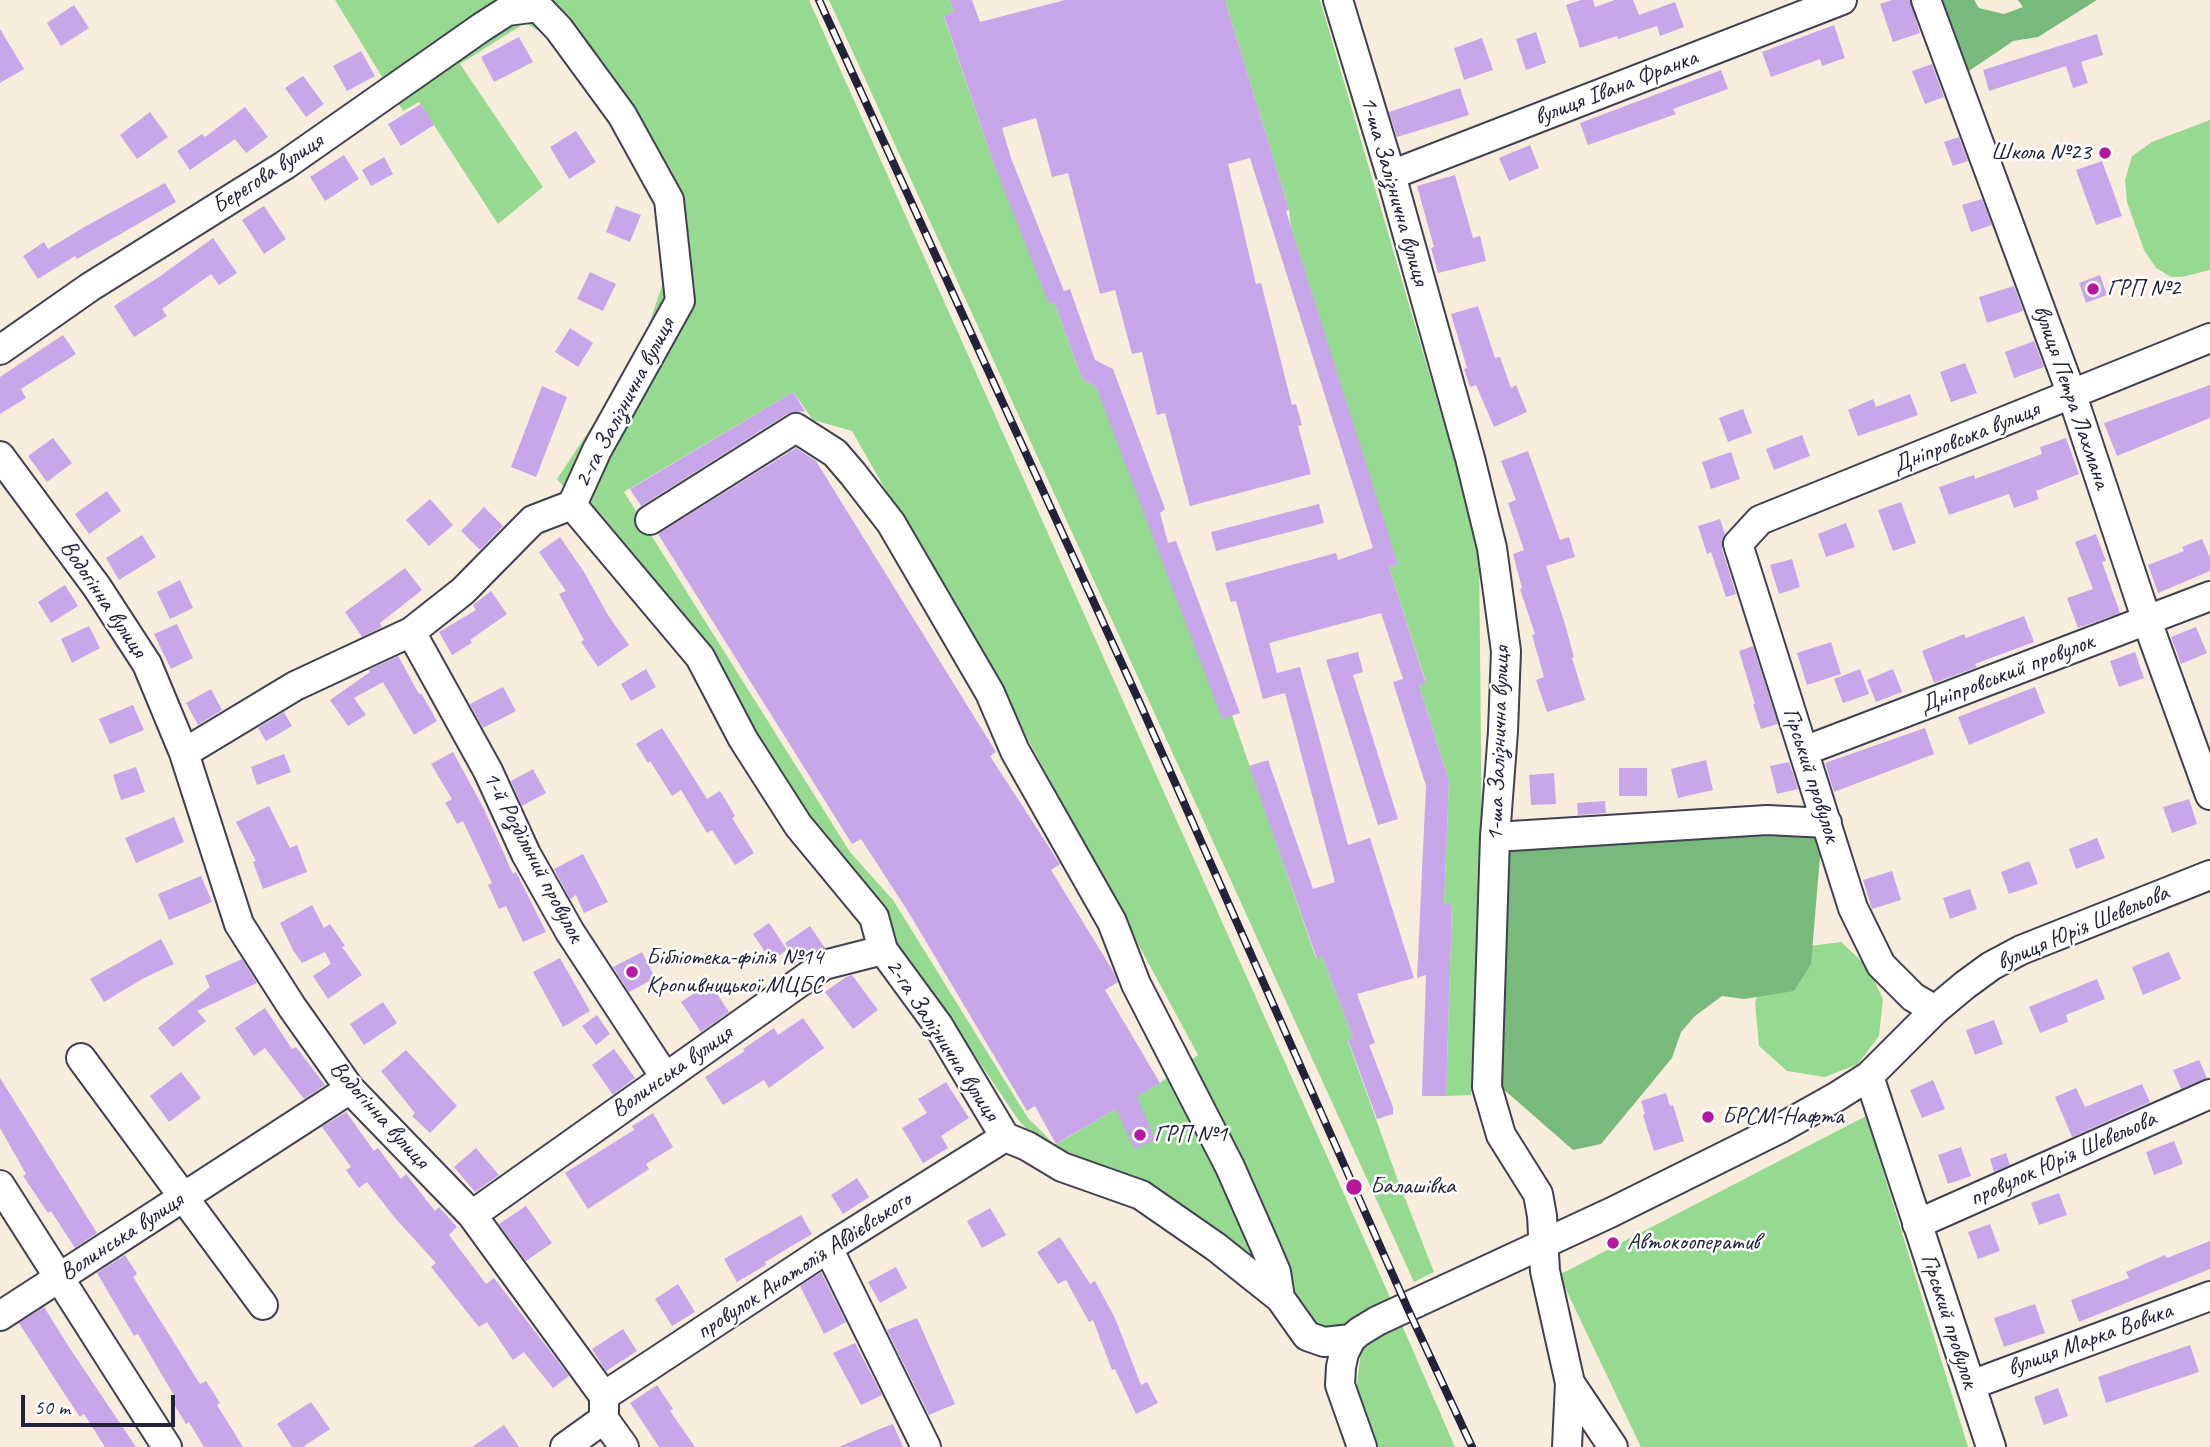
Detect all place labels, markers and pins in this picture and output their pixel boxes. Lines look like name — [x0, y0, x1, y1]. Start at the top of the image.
place label: Школа №23 — [1991, 139, 2091, 167]
marker: Школа №23 — [2097, 145, 2113, 161]
place label: ГРП №2 — [2107, 275, 2180, 303]
marker: ГРП №2 — [2085, 281, 2101, 297]
place label: Бібліотека-філія №14 Кропивницької МЦБС — [646, 944, 823, 1000]
marker: Бібліотека-філія №14 Кропивницької МЦБС — [624, 964, 640, 980]
place label: БРСМ-Нафта — [1722, 1103, 1844, 1131]
marker: БРСМ-Нафта — [1700, 1109, 1716, 1125]
place label: ГРП №1 — [1154, 1121, 1227, 1149]
marker: ГРП №1 — [1132, 1127, 1148, 1143]
place label: Балашівка — [1370, 1173, 1455, 1201]
marker: Балашівка — [1344, 1177, 1364, 1197]
place label: Автокооператив — [1627, 1229, 1760, 1257]
marker: Автокооператив — [1605, 1235, 1621, 1251]

